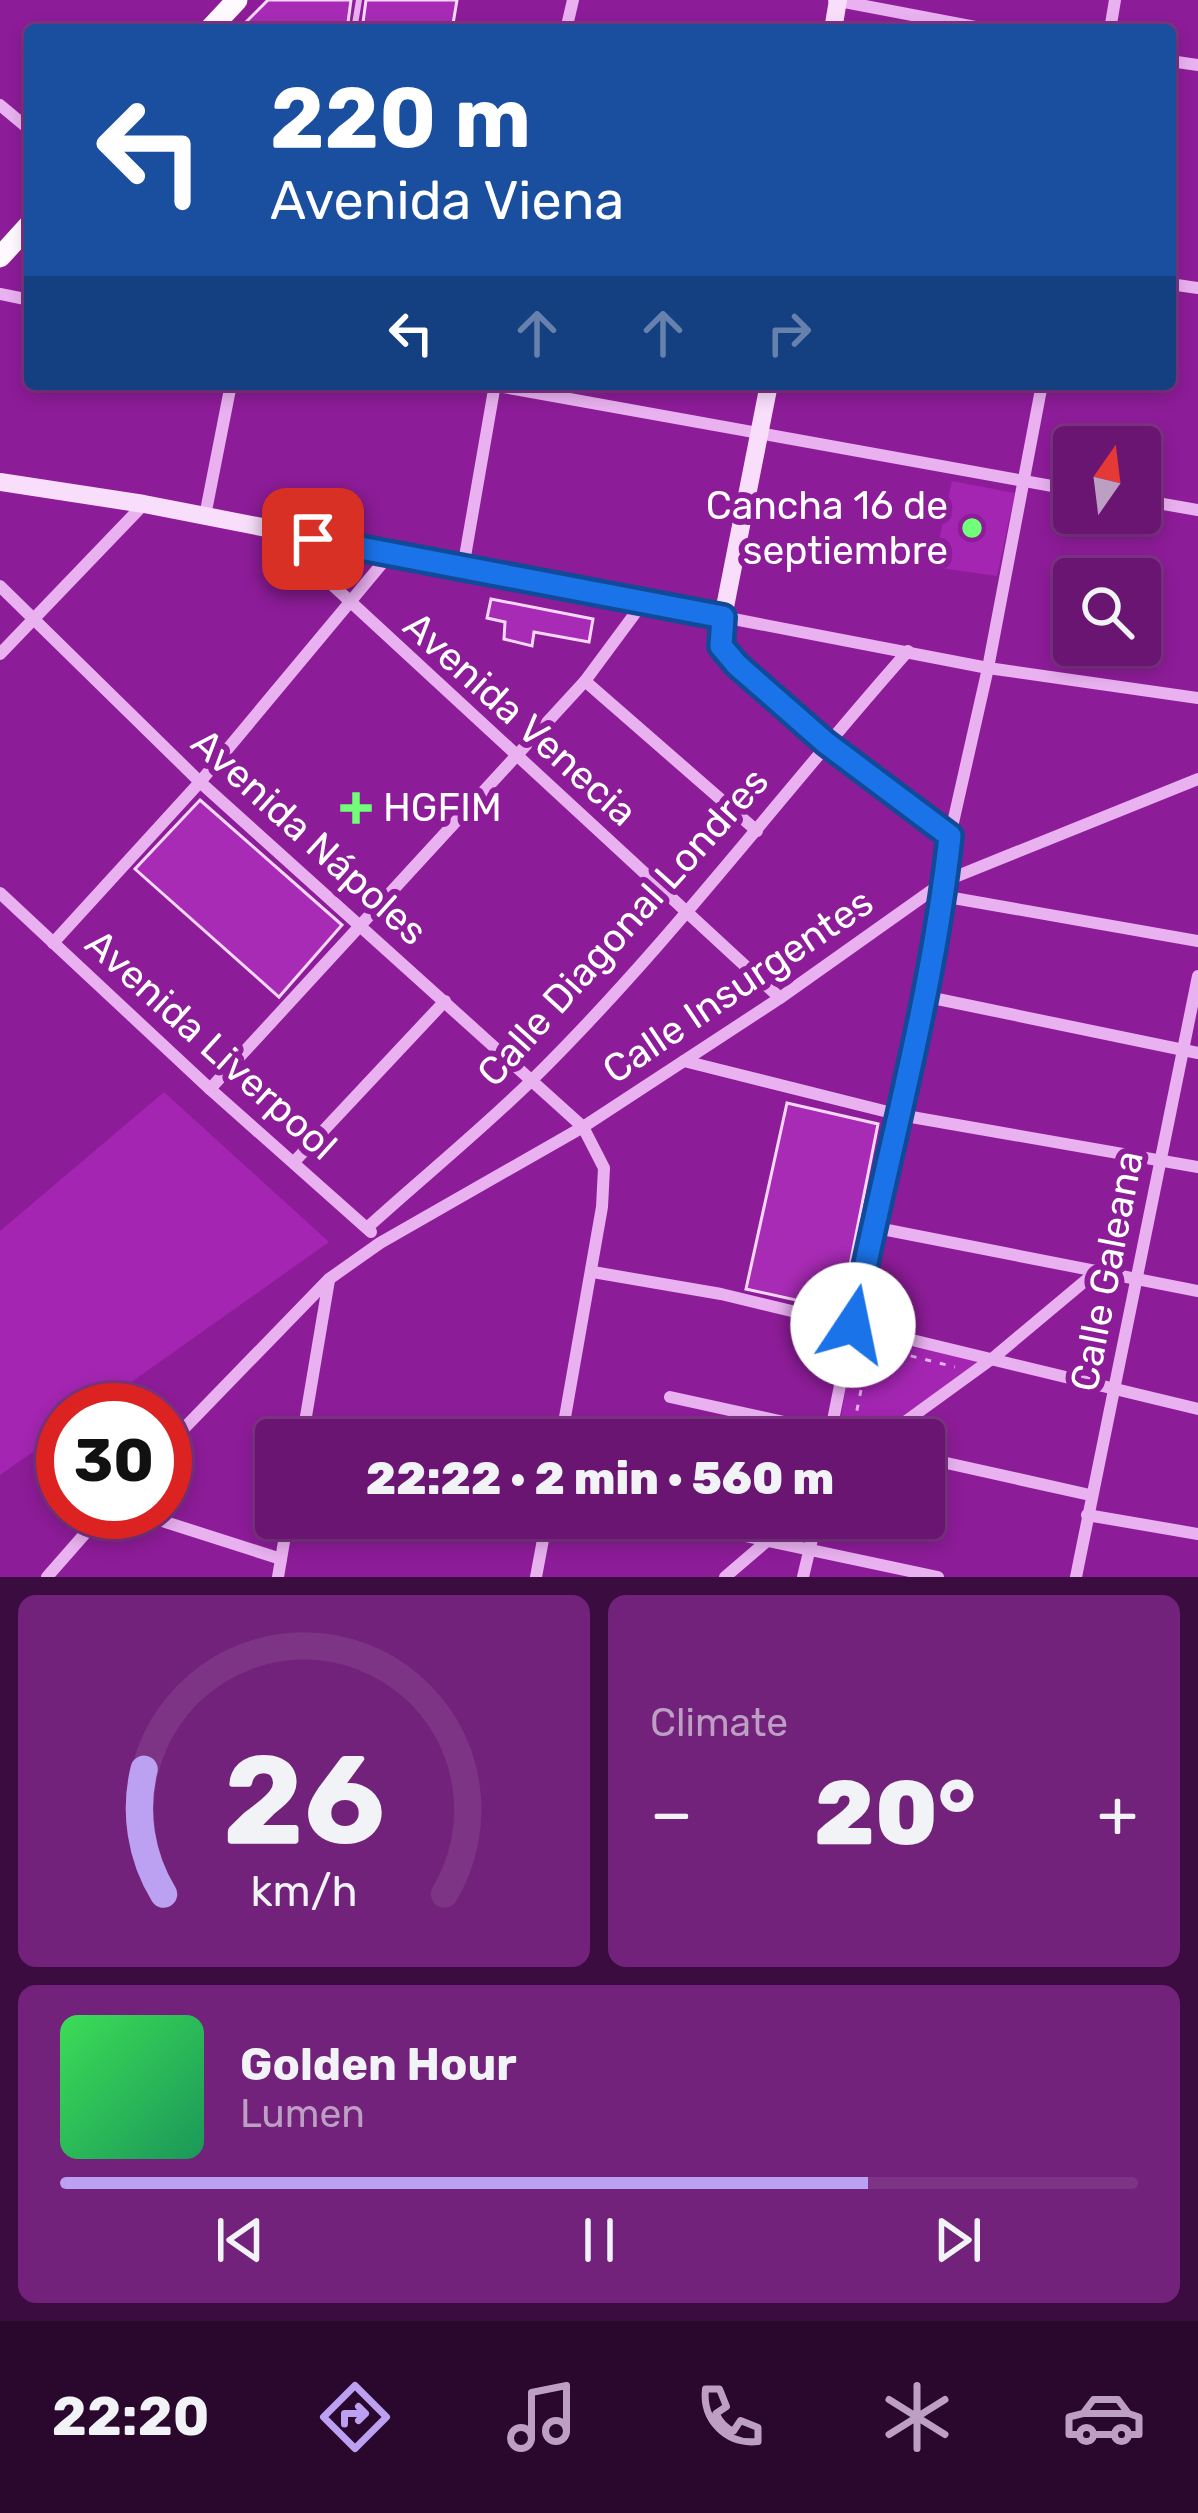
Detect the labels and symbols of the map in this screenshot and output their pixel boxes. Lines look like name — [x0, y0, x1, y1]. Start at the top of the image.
north arrow — [1053, 426, 1161, 534]
place label: Cancha 16 de septiembre — [706, 483, 948, 574]
pin — [262, 488, 364, 590]
marker: Cancha 16 de septiembre — [959, 515, 985, 541]
street label: Avenida Venecia — [394, 602, 646, 836]
street label: Avenida Nápoles — [182, 719, 436, 955]
street label: Calle Diagonal Londres — [468, 758, 778, 1096]
place label: HGFIM — [383, 785, 502, 831]
marker: HGFIM — [340, 792, 372, 824]
street label: Calle Insurgentes — [594, 879, 882, 1093]
street label: Avenida Liverpool — [76, 920, 346, 1170]
street label: Calle Galeana — [1061, 1147, 1153, 1395]
position arrow — [790, 1262, 916, 1388]
speed limit sign: 30 — [36, 1383, 192, 1539]

